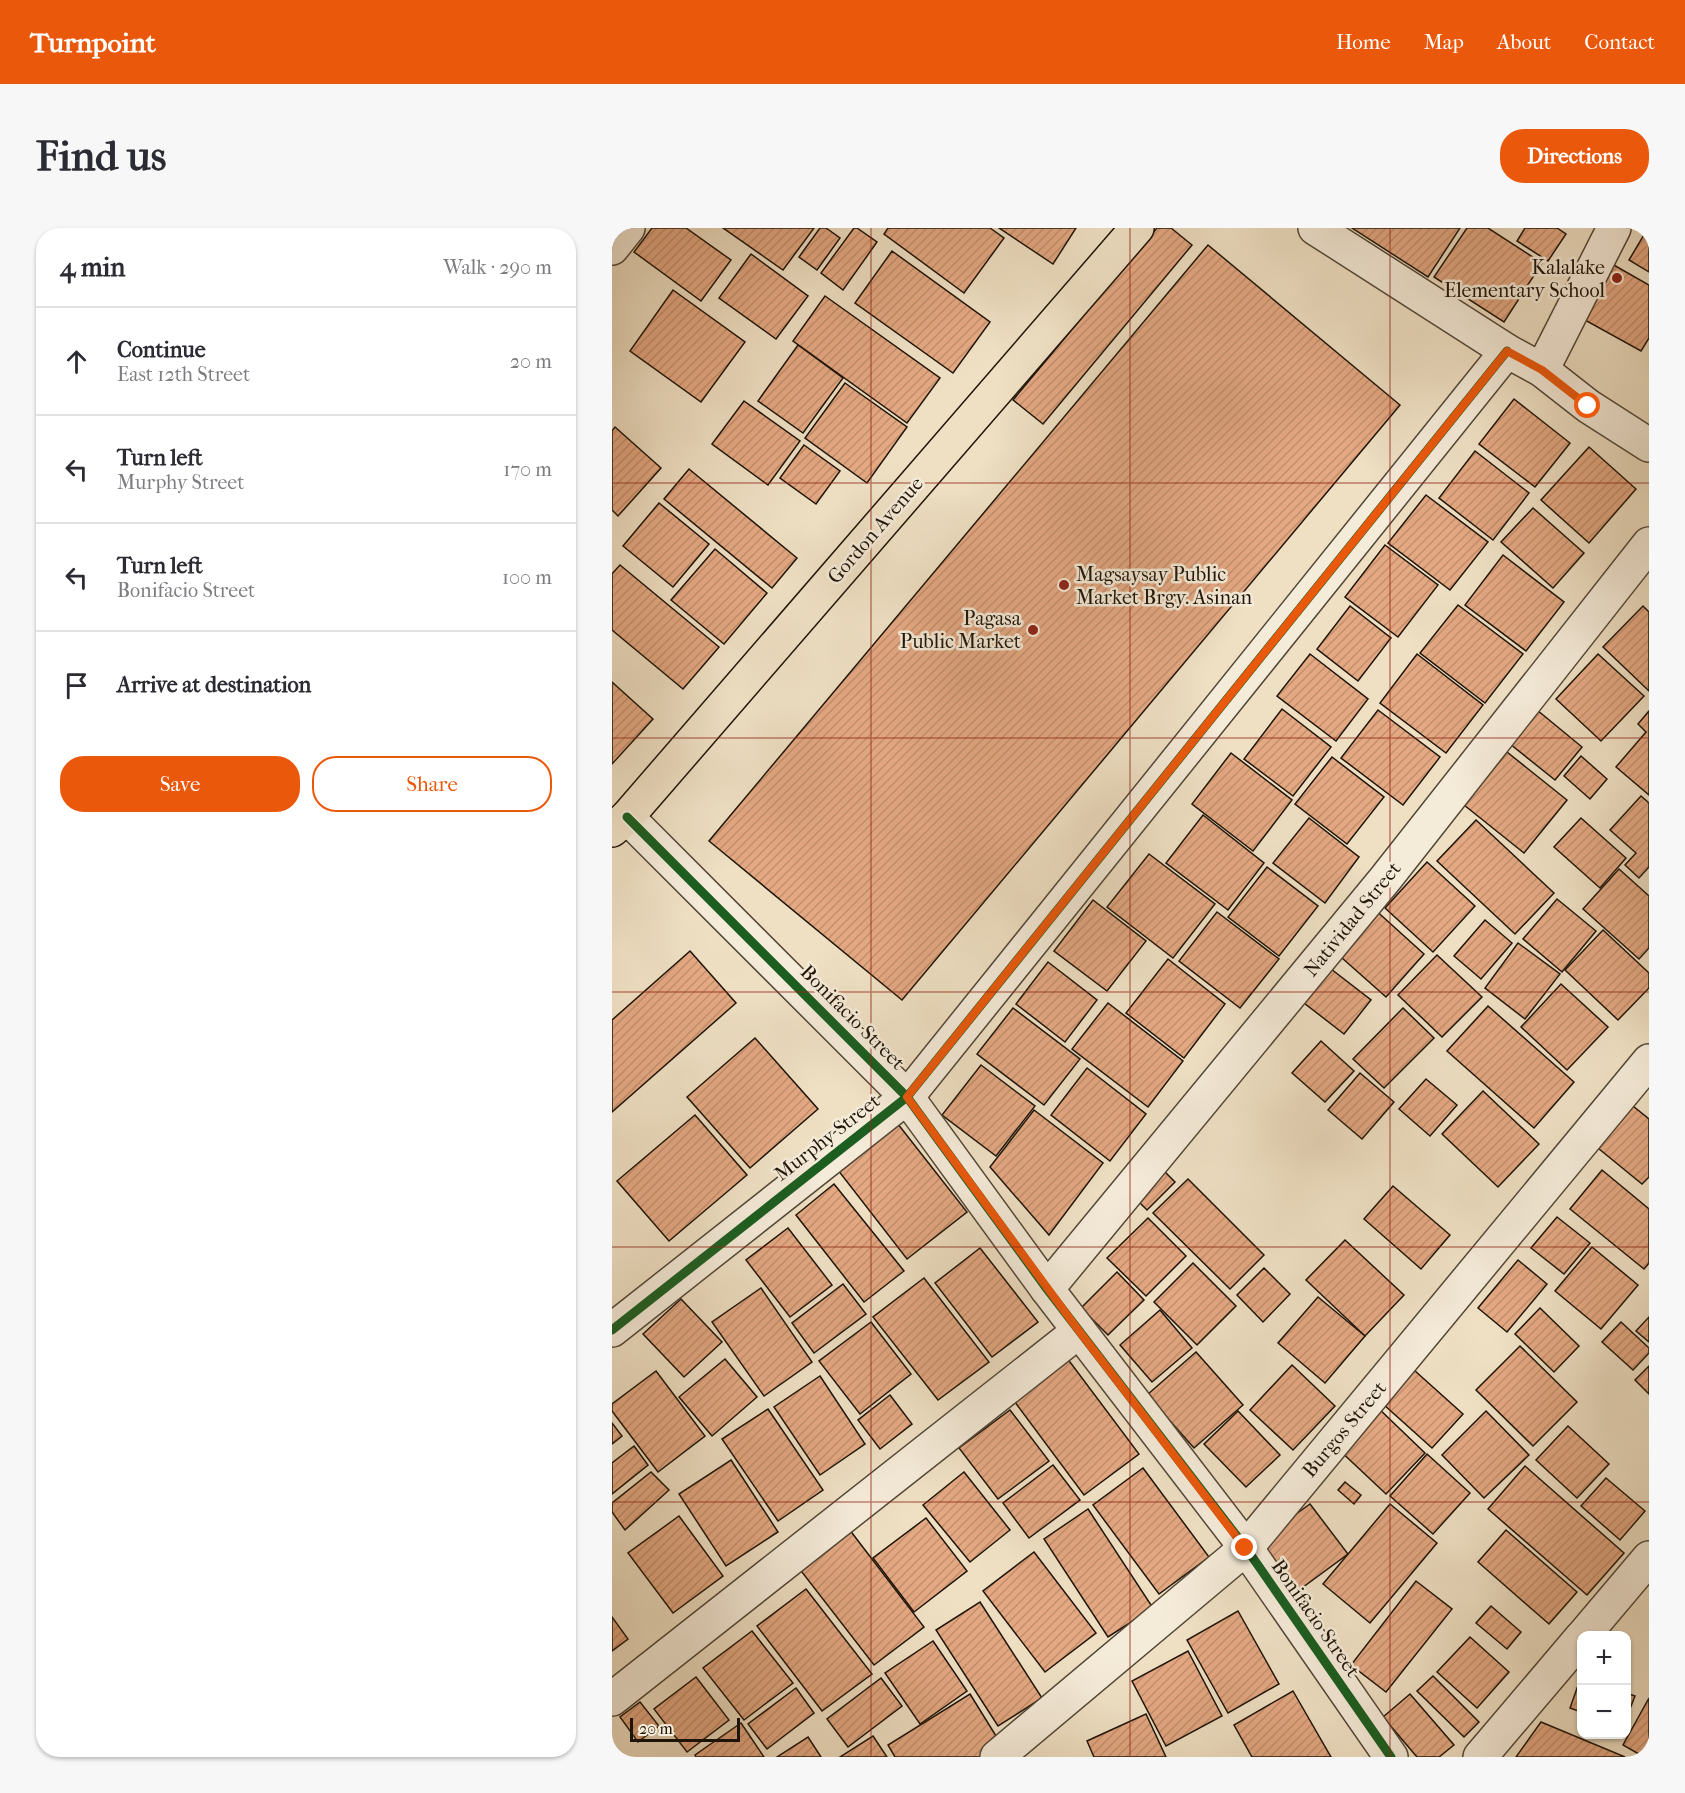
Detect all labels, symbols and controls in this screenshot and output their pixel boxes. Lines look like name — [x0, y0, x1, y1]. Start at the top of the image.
text: Turnpoint — [30, 26, 156, 59]
text: Home — [1336, 30, 1391, 54]
text: Map — [1424, 30, 1464, 54]
text: About — [1497, 30, 1551, 54]
text: Contact — [1584, 30, 1655, 54]
button: Directions — [1500, 129, 1649, 183]
text: Find us — [36, 132, 166, 181]
text: 4 min — [60, 252, 125, 283]
text: Walk · 290 m — [443, 256, 552, 279]
place label: Kalalake Elementary School — [1444, 256, 1605, 302]
marker: Kalalake Elementary School — [1610, 271, 1624, 285]
text: Continue — [117, 337, 206, 363]
icon: ahead — [60, 345, 93, 378]
text: 20 m — [510, 350, 552, 373]
text: East 12th Street — [117, 363, 250, 386]
route start — [1574, 392, 1600, 418]
text: Turn left — [117, 445, 203, 471]
icon: left — [60, 453, 93, 486]
text: 170 m — [503, 458, 552, 481]
text: Murphy Street — [117, 471, 244, 494]
street label: Gordon Avenue — [823, 472, 928, 588]
text: Turn left — [117, 553, 203, 579]
icon: left — [60, 561, 93, 594]
place label: Magsaysay Public Market Brgy. Asinan — [1076, 563, 1252, 609]
text: 100 m — [502, 566, 552, 589]
marker: Magsaysay Public Market Brgy. Asinan — [1057, 578, 1071, 592]
text: Bonifacio Street — [117, 579, 255, 602]
place label: Pagasa Public Market — [900, 607, 1022, 653]
marker: Pagasa Public Market — [1026, 623, 1040, 637]
icon: arrive — [60, 669, 93, 702]
text: Arrive at destination — [117, 672, 311, 698]
button: Save — [60, 756, 300, 812]
button: Share — [312, 756, 552, 812]
street label: Natividad Street — [1299, 857, 1406, 981]
street label: Bonifacio Street — [796, 960, 910, 1074]
street label: Murphy Street — [770, 1089, 885, 1186]
street label: Burgos Street — [1298, 1377, 1391, 1482]
route end — [1231, 1534, 1257, 1560]
street label: Bonifacio Street — [1267, 1555, 1365, 1681]
map controls — [1577, 1631, 1631, 1739]
button: + — [1577, 1631, 1631, 1685]
button: − — [1577, 1685, 1631, 1739]
scale bar — [630, 1715, 740, 1742]
text: 20 m — [639, 1719, 673, 1738]

